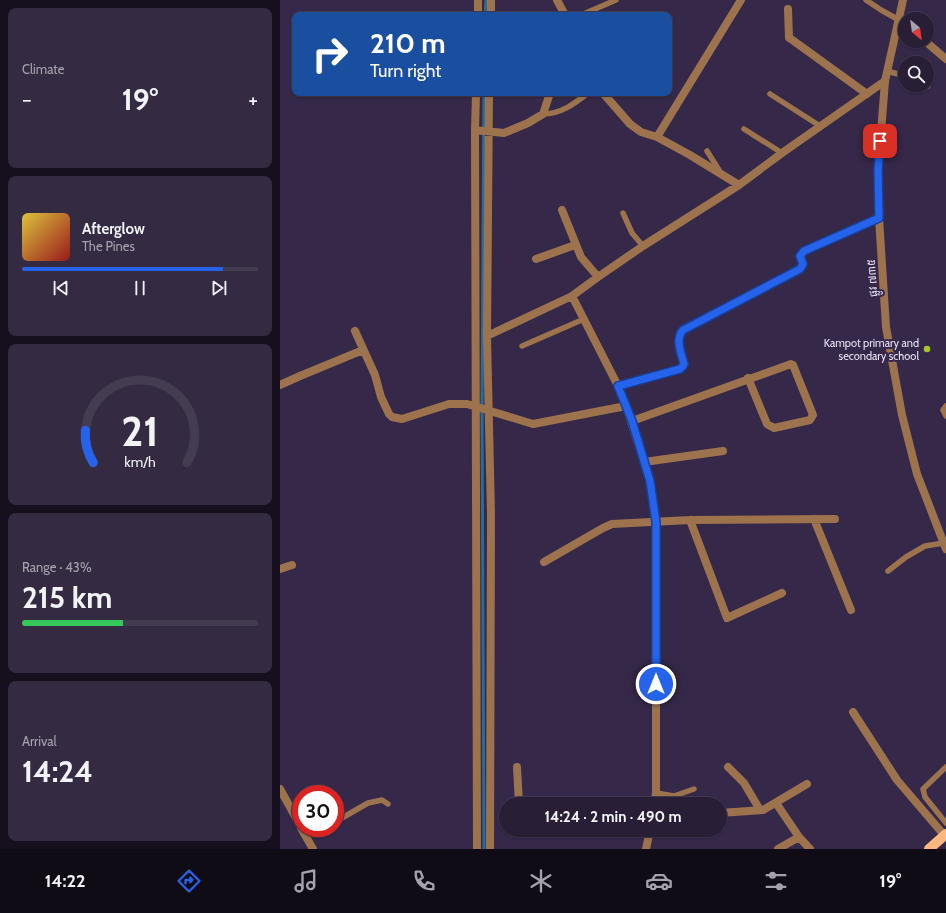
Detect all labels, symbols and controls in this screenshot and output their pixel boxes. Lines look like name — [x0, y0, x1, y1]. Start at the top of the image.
north arrow — [898, 12, 934, 48]
map controls — [898, 12, 934, 92]
text: 210 m — [370, 26, 446, 60]
icon: right — [304, 28, 356, 80]
button: search — [898, 56, 934, 92]
text: Turn right — [370, 60, 441, 82]
text: Climate — [22, 61, 64, 77]
text: 19° — [122, 81, 158, 118]
text: − — [22, 86, 32, 113]
text: + — [248, 86, 258, 113]
pin — [863, 124, 897, 158]
icon: arrive — [869, 130, 891, 152]
text: Afterglow — [82, 220, 145, 238]
text: The Pines — [82, 238, 135, 254]
street label: ផ្លូវ ៧៣៥ — [864, 258, 884, 297]
icon: previous — [50, 277, 72, 299]
icon: pause — [129, 277, 151, 299]
icon: next — [208, 277, 230, 299]
place label: Kampot primary and secondary school — [824, 336, 919, 363]
marker: Kampot primary and secondary school — [922, 344, 932, 354]
text: 21 — [121, 405, 159, 455]
text: km/h — [124, 452, 156, 470]
text: Range · 43% — [22, 559, 92, 575]
text: 215 km — [22, 579, 112, 616]
position arrow — [635, 663, 677, 705]
text: Arrival — [22, 733, 57, 749]
text: 14:24 — [22, 753, 93, 790]
speed limit sign: 30 — [292, 785, 344, 837]
text: 14:24 · 2 min · 490 m — [545, 808, 681, 826]
icon: directions — [175, 867, 203, 895]
icon: music — [292, 867, 320, 895]
icon: phone — [410, 867, 438, 895]
icon: climate — [527, 867, 555, 895]
icon: car — [645, 867, 673, 895]
icon: filters — [762, 867, 790, 895]
text: 14:22 — [45, 870, 86, 892]
text: 19° — [879, 870, 901, 892]

